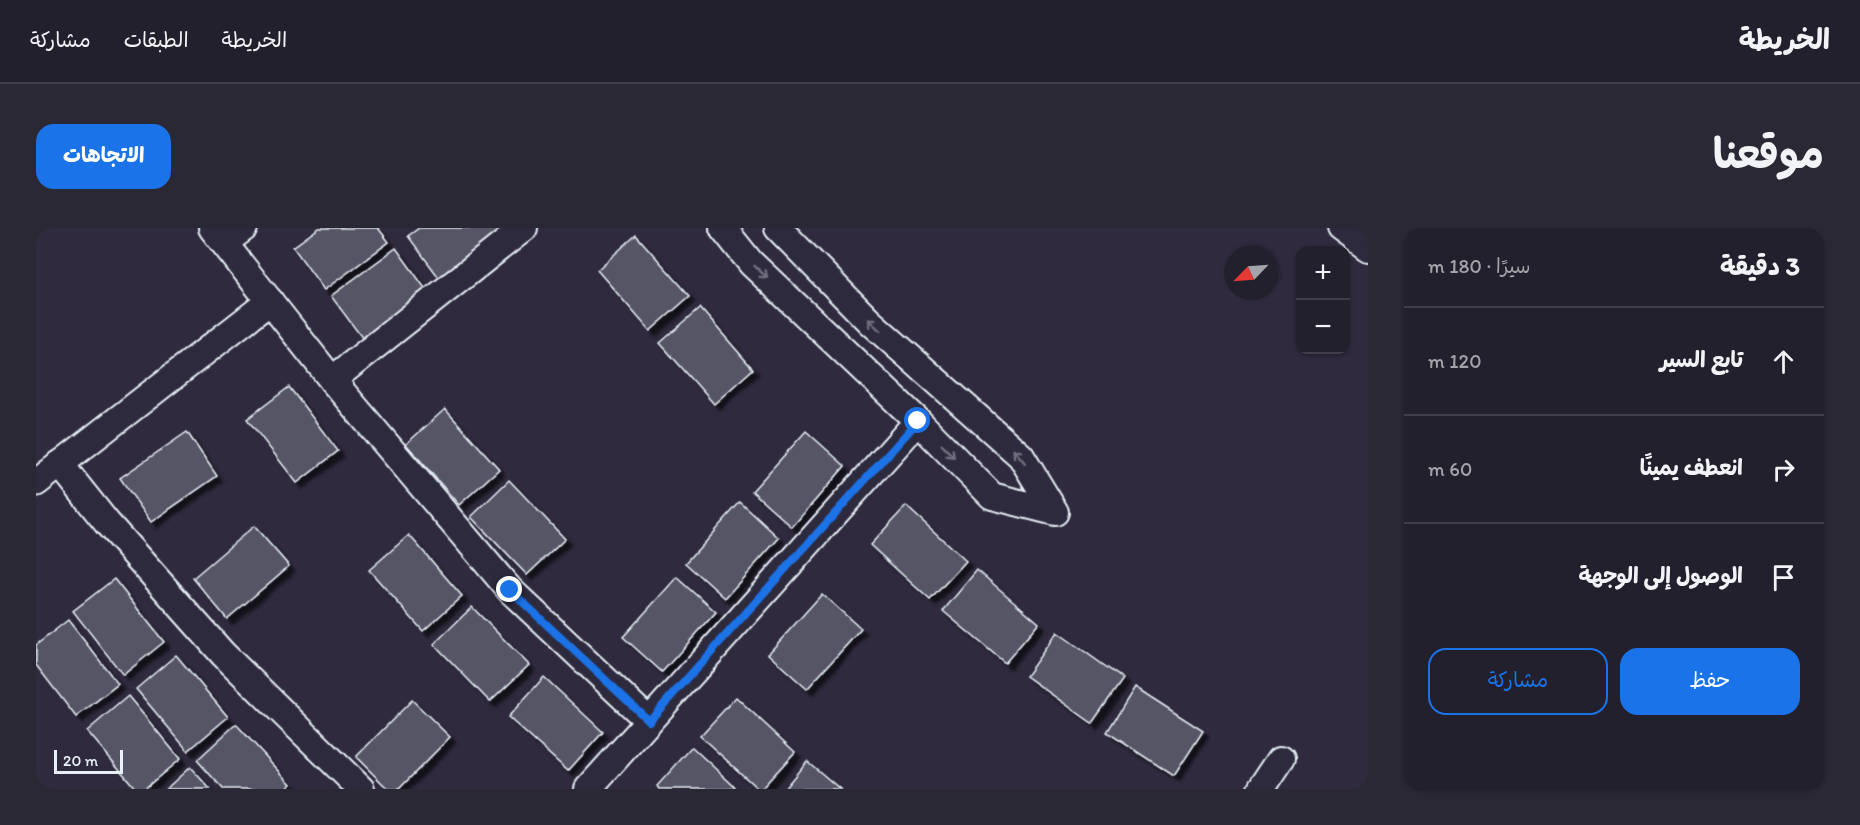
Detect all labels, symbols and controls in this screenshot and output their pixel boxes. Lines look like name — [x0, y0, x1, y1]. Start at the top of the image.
text: الخريطة — [1739, 22, 1830, 56]
text: مشاركة — [30, 27, 91, 52]
text: الطبقات — [124, 27, 189, 52]
text: الخريطة — [222, 27, 287, 52]
button: الاتجاهات — [36, 124, 171, 189]
text: موقعنا — [1713, 128, 1824, 179]
north arrow — [1224, 246, 1278, 300]
map controls — [1296, 246, 1350, 354]
button: + — [1296, 246, 1350, 300]
text: 3 دقيقة — [1720, 250, 1800, 282]
text: سيرًا · 180 m — [1428, 254, 1531, 278]
one-way arrow — [754, 265, 769, 280]
button: − — [1296, 300, 1350, 354]
one-way arrow — [867, 318, 882, 332]
icon: ahead — [1767, 345, 1800, 378]
text: تابع السير — [1660, 346, 1743, 373]
text: 120 m — [1428, 349, 1481, 373]
route start — [904, 407, 930, 433]
one-way arrow — [940, 443, 955, 458]
one-way arrow — [1012, 448, 1026, 463]
icon: right — [1767, 453, 1800, 486]
text: انعطف يمينًا — [1640, 454, 1743, 481]
text: 60 m — [1428, 457, 1472, 481]
icon: arrive — [1767, 561, 1800, 594]
text: الوصول إلى الوجهة — [1578, 562, 1743, 589]
route end — [496, 576, 522, 602]
button: مشاركة — [1428, 648, 1608, 715]
button: حفظ — [1620, 648, 1800, 715]
scale bar — [54, 747, 123, 774]
text: 20 m — [63, 751, 98, 770]

